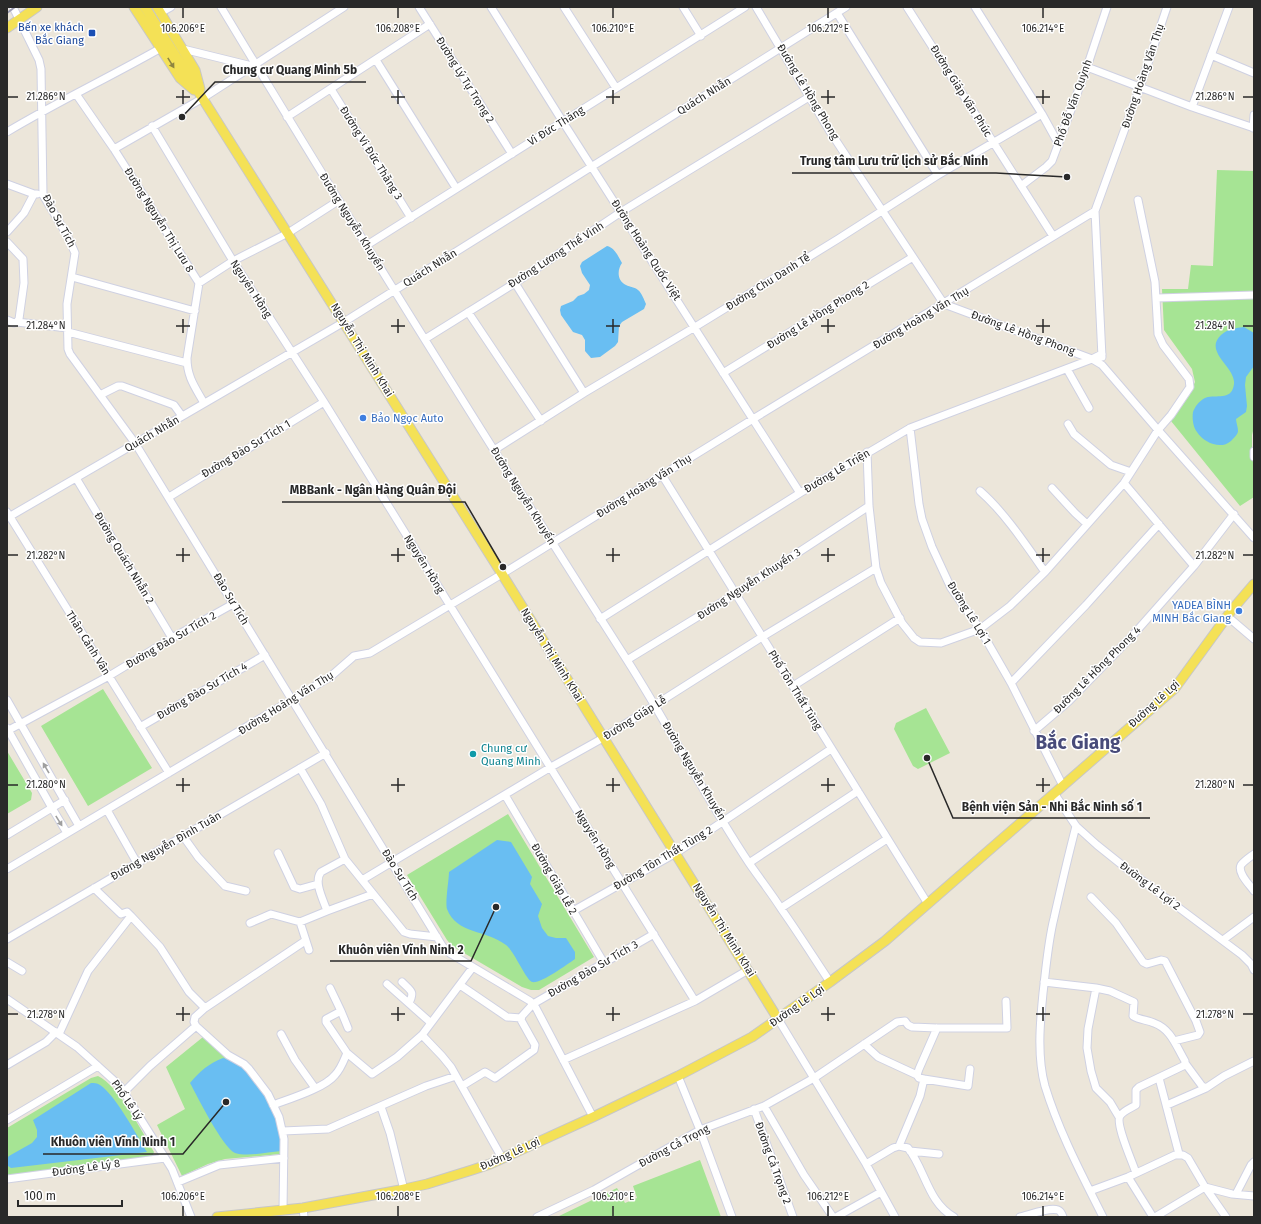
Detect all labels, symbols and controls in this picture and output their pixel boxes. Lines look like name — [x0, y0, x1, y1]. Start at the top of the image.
place label: Bến xe khách Bắc Giang — [18, 21, 84, 47]
street label: Đường Hoàng Văn Thụ — [1119, 22, 1167, 130]
text: 106.206°E — [161, 23, 205, 35]
text: 106.208°E — [376, 23, 420, 35]
text: 106.210°E — [592, 23, 634, 35]
text: 106.212°E — [807, 23, 849, 35]
text: 106.214°E — [1022, 23, 1064, 35]
marker: Bến xe khách Bắc Giang — [87, 28, 97, 38]
street label: Đường Lý Tự Trọng 2 — [433, 34, 497, 126]
street label: Đường Lê Hồng Phong — [774, 42, 842, 143]
street label: Đường Giáp Văn Phúc — [927, 43, 995, 139]
one-way arrow — [167, 57, 174, 69]
callout: Chung cư Quang Minh 5b — [215, 58, 366, 82]
street label: Phố Đỗ Văn Quỳnh — [1051, 58, 1095, 148]
text: Chung cư Quang Minh 5b — [223, 63, 357, 77]
street label: Quách Nhẫn — [675, 74, 733, 118]
text: 21.286°N — [26, 91, 66, 103]
text: 21.286°N — [1195, 91, 1235, 103]
street label: Vi Đức Thăng — [525, 103, 587, 149]
street label: Đường Vi Đức Thăng 3 — [337, 104, 405, 202]
callout: Trung tâm Lưu trữ lịch sử Bắc Ninh — [792, 149, 996, 173]
text: Trung tâm Lưu trữ lịch sử Bắc Ninh — [800, 152, 988, 168]
street label: Đường Nguyễn Thị Lưu 8 — [121, 165, 197, 275]
street label: Đường Nguyễn Khuyến — [317, 171, 387, 273]
street label: Đào Sư Tích — [40, 192, 78, 250]
street label: Đường Hoàng Quốc Việt — [608, 197, 684, 303]
street label: Đường Lương Thế Vinh — [506, 219, 606, 291]
street label: Quách Nhẫn — [401, 246, 459, 290]
street label: Đường Chu Danh Tể — [723, 250, 813, 313]
street label: Nguyên Hồng — [227, 258, 275, 321]
street label: Đường Lê Hồng Phong 2 — [765, 278, 871, 352]
street label: Đường Hoàng Văn Thụ — [871, 284, 971, 352]
street label: Nguyễn Thị Minh Khai — [328, 301, 396, 399]
street label: Đường Lê Hồng Phong — [969, 308, 1077, 358]
text: 21.284°N — [26, 320, 66, 332]
text: 21.284°N — [1195, 320, 1235, 332]
place label: Bảo Ngọc Auto — [371, 412, 444, 425]
street label: Quách Nhẫn — [122, 413, 182, 455]
marker: Bảo Ngọc Auto — [358, 413, 368, 423]
street label: Đường Đào Sư Tích 1 — [199, 417, 293, 481]
street label: Đường Nguyễn Khuyến — [488, 445, 558, 547]
street label: Đường Lê Triện — [802, 446, 872, 496]
street label: Đường Hoàng Văn Thụ — [594, 451, 694, 521]
callout: MBBank - Ngân Hàng Quân Đội — [282, 478, 465, 502]
text: MBBank - Ngân Hàng Quân Đội — [290, 483, 456, 497]
street label: Đường Quách Nhẫn 2 — [91, 510, 157, 606]
street label: Nguyên Hồng — [401, 532, 447, 596]
street label: Đường Nguyễn Khuyến 3 — [695, 546, 803, 622]
text: 21.282°N — [27, 550, 65, 562]
text: 21.282°N — [1196, 550, 1234, 562]
street label: Đào Sư Tích — [210, 571, 252, 627]
street label: Đường Lê Lợi 1 — [944, 579, 994, 647]
place label: YADEA BÌNH MINH Bắc Giang — [1152, 598, 1231, 625]
street label: Nguyễn Thị Minh Khai — [518, 606, 586, 704]
marker: YADEA BÌNH MINH Bắc Giang — [1234, 606, 1244, 616]
street label: Thân Cảnh Vân — [63, 608, 113, 678]
street label: Đường Đào Sư Tích 2 — [124, 609, 218, 671]
street label: Đường Lê Hồng Phong 4 — [1051, 623, 1144, 716]
street label: Phố Tôn Thất Tùng — [765, 648, 825, 733]
street label: Đường Đào Sư Tích 4 — [154, 660, 250, 722]
street label: Đường Hoàng Văn Thụ — [236, 668, 336, 738]
street label: Đường Lê Lợi — [1126, 678, 1182, 730]
street label: Đường Giáp Lễ — [601, 693, 669, 743]
street label: Đường Nguyễn Khuyến — [659, 719, 729, 823]
district label: Bắc Giang — [1035, 729, 1121, 754]
place label: Chung cư Quang Minh — [481, 742, 541, 768]
marker: Chung cư Quang Minh — [468, 749, 478, 759]
one-way arrow — [42, 762, 49, 773]
text: 21.280°N — [26, 779, 66, 791]
text: 21.280°N — [1195, 779, 1235, 791]
callout: Bệnh viện Sản - Nhi Bắc Ninh số 1 — [953, 794, 1150, 818]
text: Bệnh viện Sản - Nhi Bắc Ninh số 1 — [962, 798, 1142, 814]
street label: Nguyên Hồng — [572, 807, 618, 871]
street label: Đường Nguyễn Đình Tuân — [108, 809, 224, 883]
one-way arrow — [56, 815, 63, 826]
street label: Đường Tôn Thất Tùng 2 — [611, 823, 715, 893]
street label: Đường Giáp Lễ 2 — [528, 841, 580, 917]
street label: Đào Sư Tích — [379, 847, 421, 903]
street label: Đường Lê Lợi 2 — [1117, 859, 1183, 913]
street label: Nguyễn Thị Minh Khai — [690, 881, 758, 979]
callout: Khuôn viên Vĩnh Ninh 2 — [330, 937, 471, 961]
street label: Đường Đào Sư Tích 3 — [546, 938, 640, 1000]
text: Khuôn viên Vĩnh Ninh 2 — [338, 943, 464, 957]
street label: Đường Lê Lợi — [767, 982, 827, 1030]
text: 21.278°N — [27, 1009, 65, 1021]
text: 21.278°N — [1196, 1009, 1234, 1021]
street label: Phố Lê Lý — [108, 1077, 146, 1123]
street label: Đường Cả Trọng 2 — [752, 1120, 794, 1206]
street label: Đường Cả Trọng — [636, 1122, 712, 1170]
callout: Khuôn viên Vĩnh Ninh 1 — [43, 1130, 183, 1154]
text: Khuôn viên Vĩnh Ninh 1 — [51, 1135, 175, 1149]
street label: Đường Lê Lợi — [478, 1135, 542, 1173]
street label: Đường Lê Lý 8 — [51, 1157, 121, 1179]
scale bar — [18, 1182, 122, 1208]
text: 100 m — [24, 1189, 56, 1203]
text: 106.206°E — [161, 1191, 205, 1203]
text: 106.208°E — [376, 1191, 420, 1203]
text: 106.210°E — [592, 1191, 634, 1203]
text: 106.212°E — [807, 1191, 849, 1203]
text: 106.214°E — [1022, 1191, 1064, 1203]

